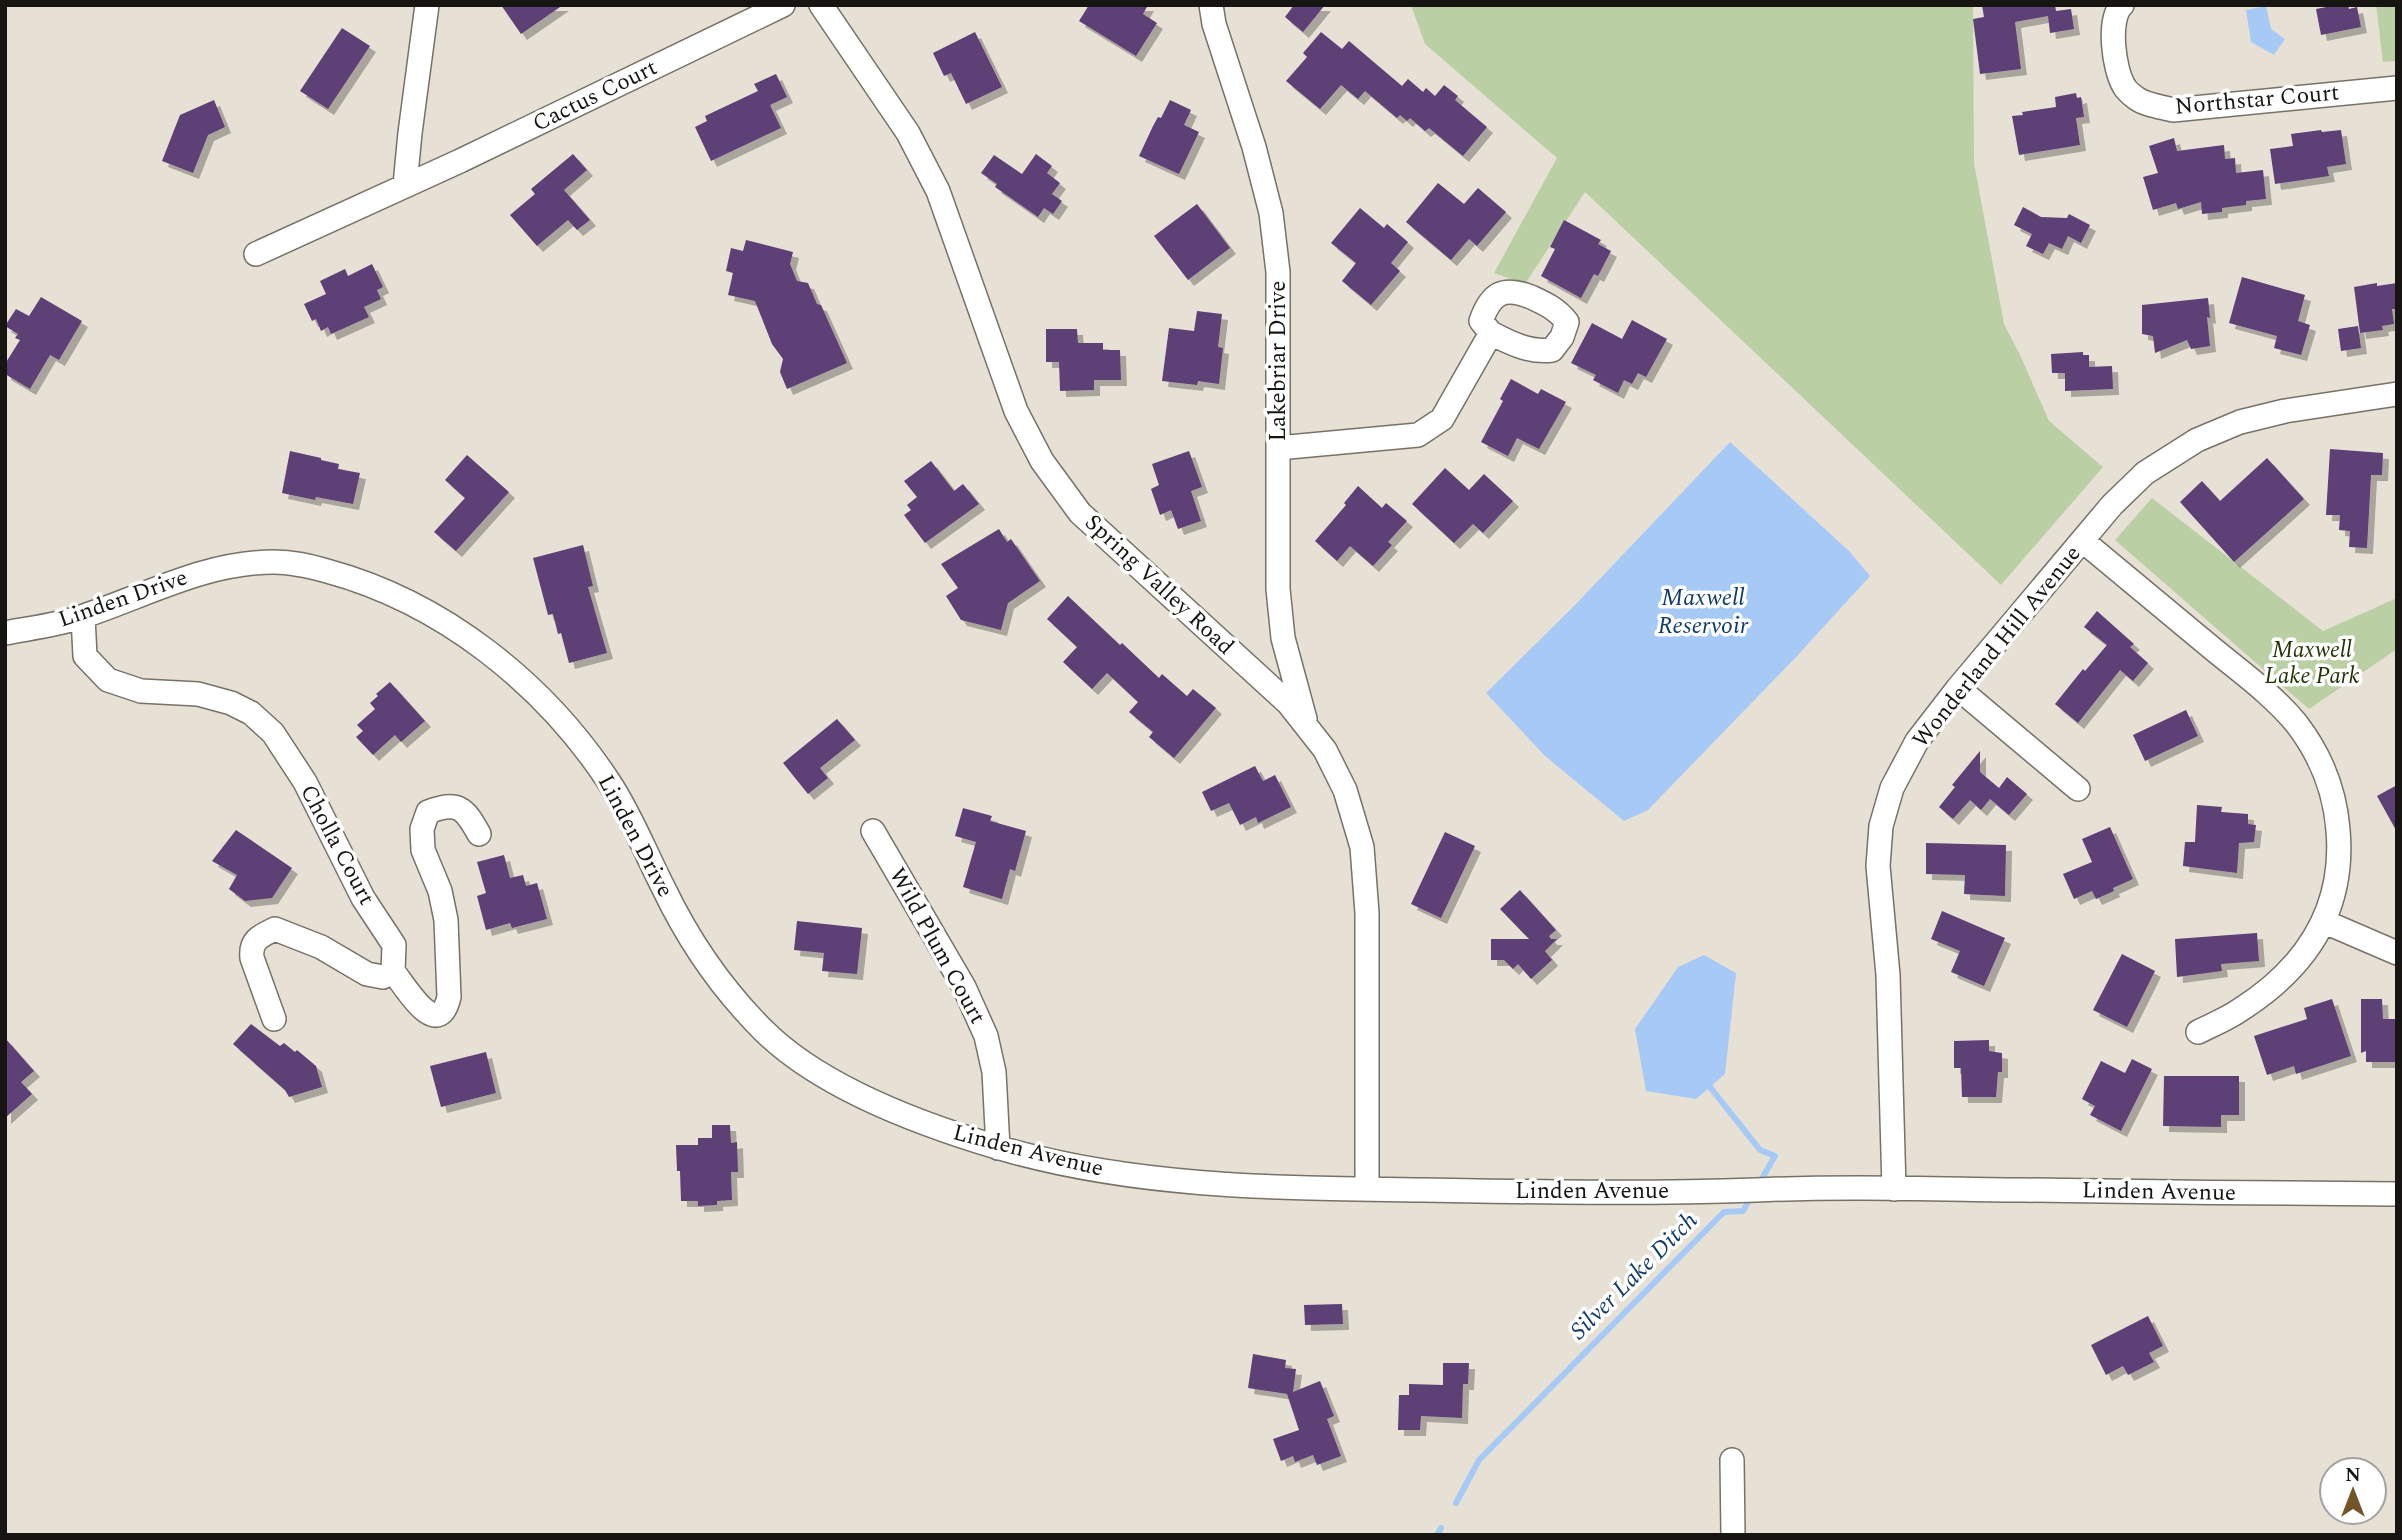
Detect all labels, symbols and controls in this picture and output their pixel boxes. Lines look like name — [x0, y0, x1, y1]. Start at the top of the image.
street label: Cactus Court — [527, 51, 663, 141]
street label: Northstar Court — [2173, 75, 2341, 125]
street label: Lakebriar Drive — [1261, 281, 1296, 441]
street label: Spring Valley Road — [1076, 506, 1242, 664]
street label: Wonderland Hill Avenue — [1904, 538, 2090, 756]
street label: Linden Drive — [54, 561, 192, 637]
water label: Maxwell Reservoir — [1658, 580, 1749, 644]
park label: Maxwell Lake Park — [2264, 633, 2360, 694]
street label: Linden Drive — [588, 768, 682, 904]
street label: Cholla Court — [290, 778, 384, 912]
street label: Wild Plum Court — [879, 861, 995, 1031]
street label: Linden Avenue — [949, 1115, 1107, 1187]
street label: Linden Avenue — [2082, 1173, 2236, 1211]
street label: Linden Avenue — [1515, 1174, 1669, 1209]
water label: Silver Lake Ditch — [1562, 1204, 1706, 1348]
north arrow — [2318, 1456, 2388, 1526]
text: N — [2345, 1461, 2361, 1490]

